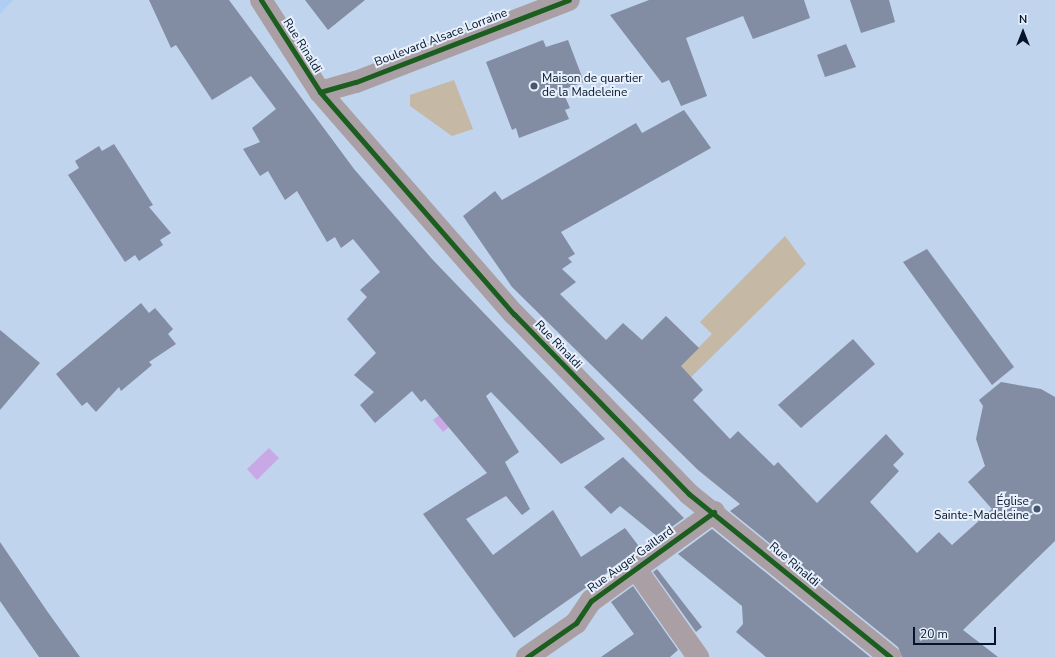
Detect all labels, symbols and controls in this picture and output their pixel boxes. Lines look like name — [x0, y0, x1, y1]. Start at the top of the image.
street label: Boulevard Alsace Lorraine — [372, 6, 510, 70]
north arrow — [1003, 12, 1043, 52]
text: N — [1019, 12, 1027, 27]
street label: Rue Rinaldi — [280, 16, 324, 76]
place label: Maison de quartier de la Madeleine — [542, 72, 643, 100]
marker: Maison de quartier de la Madeleine — [529, 81, 539, 91]
street label: Rue Rinaldi — [531, 318, 585, 372]
place label: Église Sainte-Madeleine — [934, 495, 1029, 523]
marker: Église Sainte-Madeleine — [1032, 504, 1042, 514]
street label: Rue Auger Gaillard — [585, 524, 677, 596]
street label: Rue Rinaldi — [766, 540, 822, 590]
scale bar — [915, 619, 998, 645]
text: 20 m — [920, 626, 948, 642]

